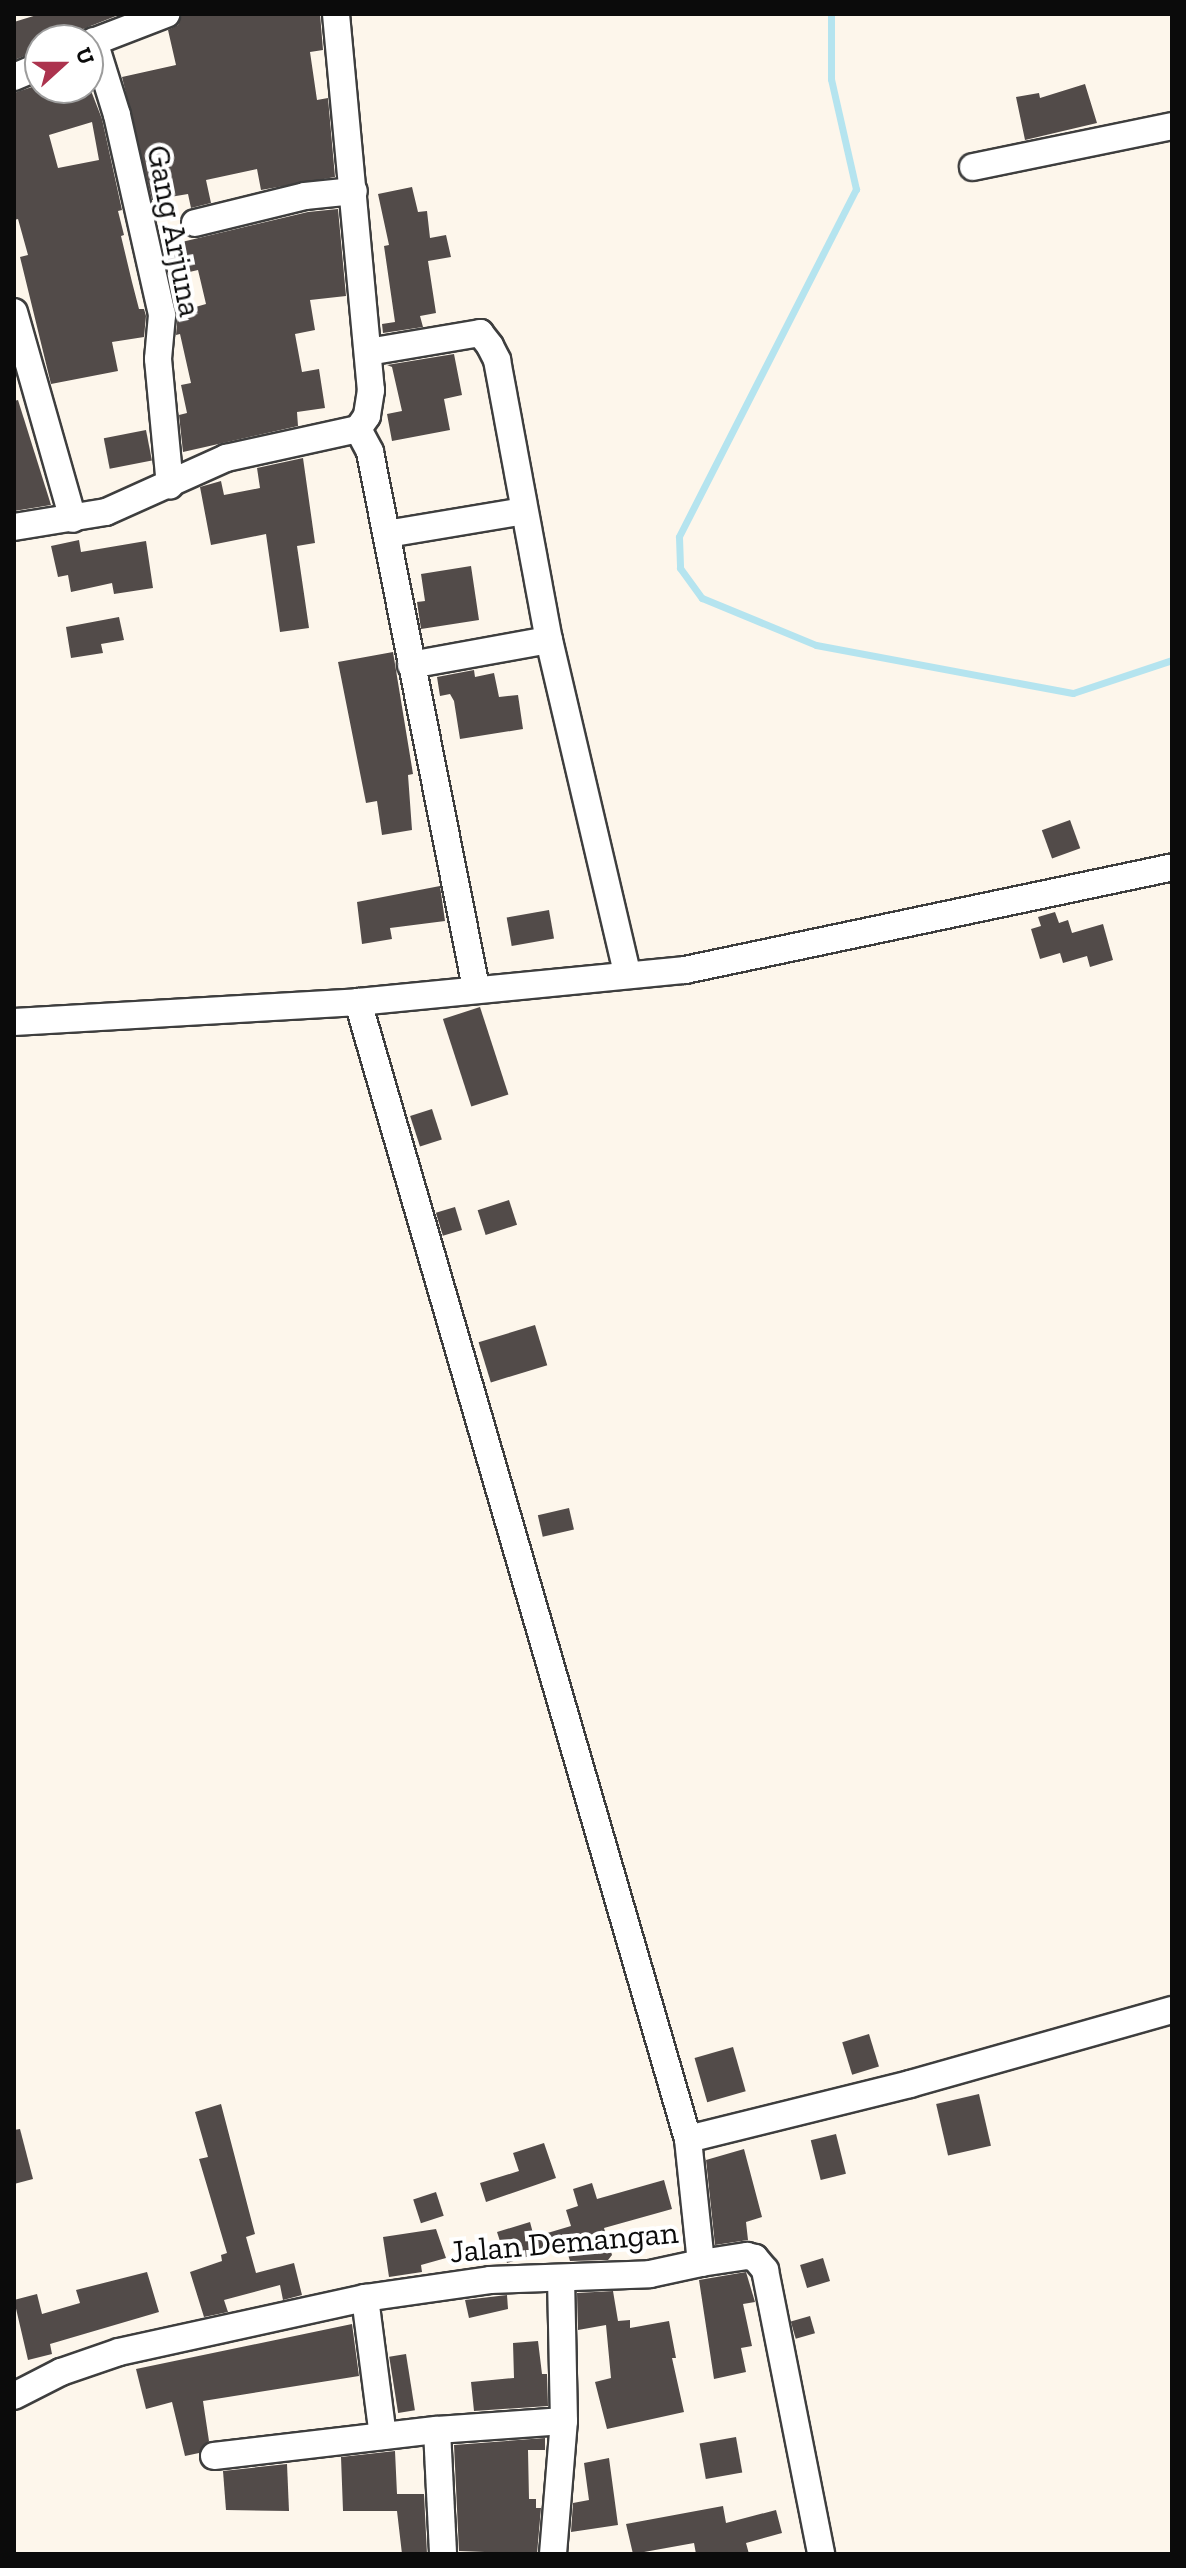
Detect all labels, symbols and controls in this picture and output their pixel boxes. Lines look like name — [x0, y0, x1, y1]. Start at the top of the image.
north arrow — [24, 24, 104, 104]
text: U — [70, 44, 100, 68]
street label: Gang Arjuna — [138, 142, 210, 320]
street label: Jalan Demangan — [448, 2213, 680, 2271]

